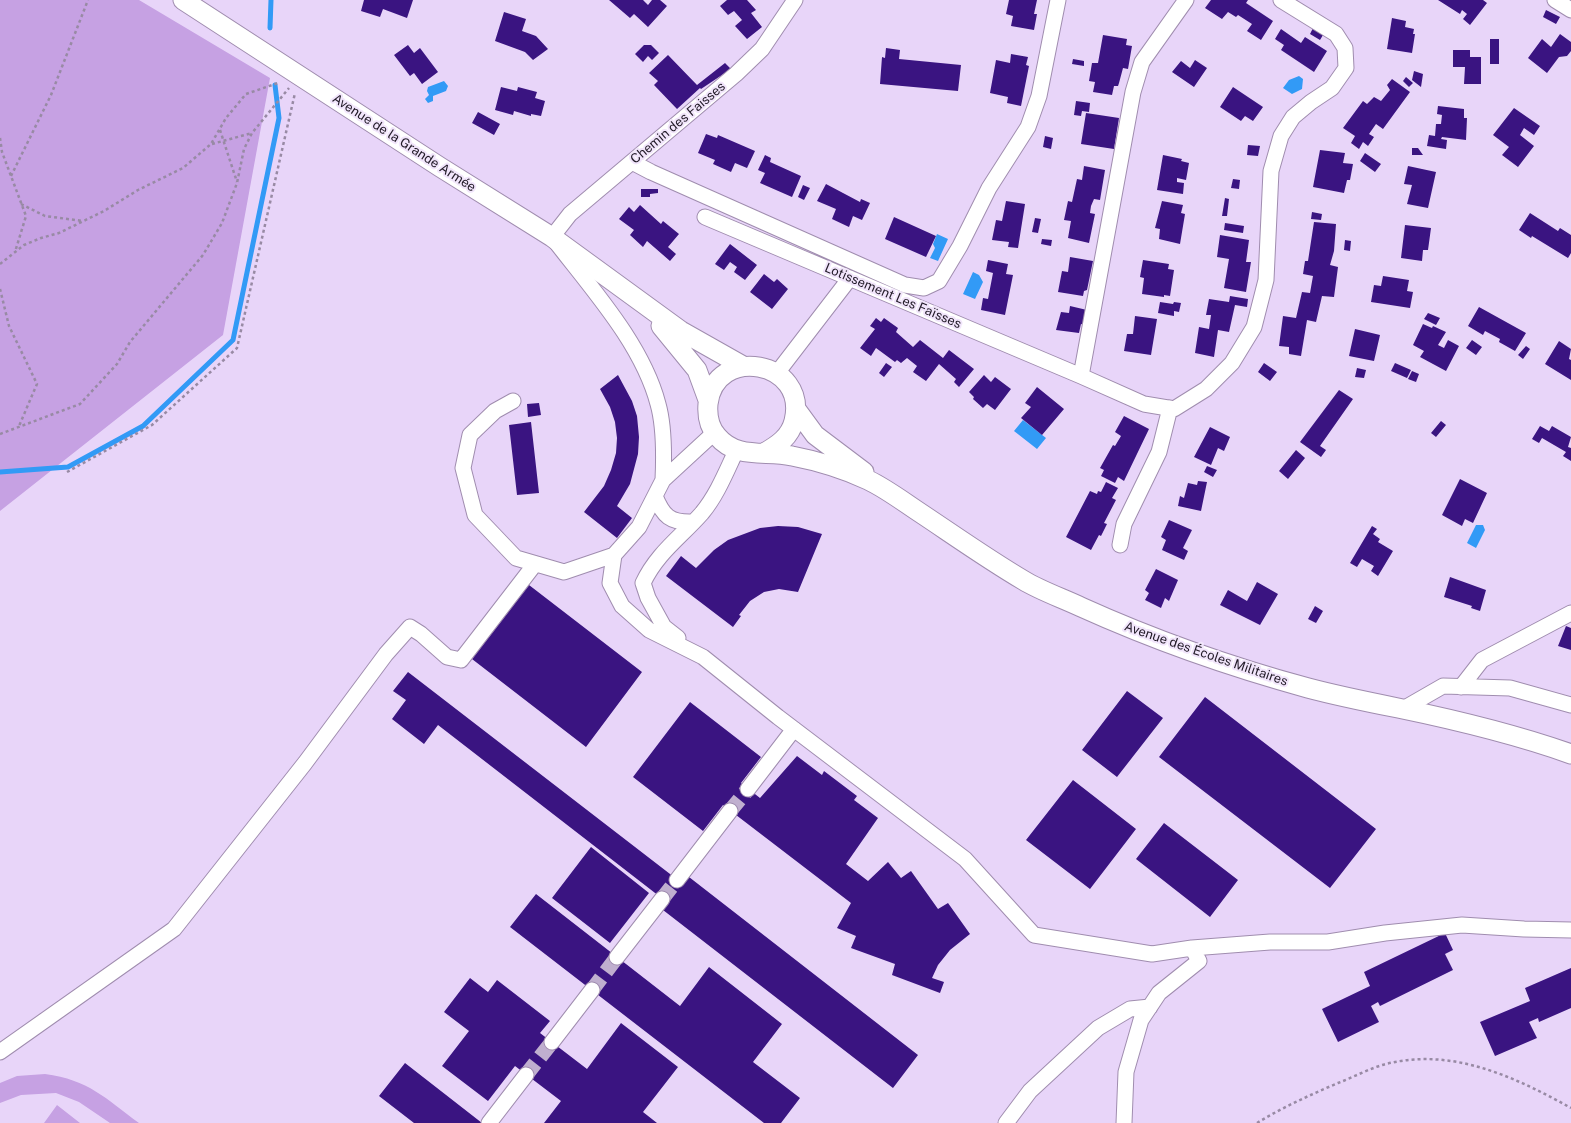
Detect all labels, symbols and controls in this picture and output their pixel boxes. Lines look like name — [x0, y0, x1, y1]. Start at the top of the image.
street label: Chemin des Faisses — [627, 79, 729, 167]
street label: Avenue de la Grande Armée — [329, 91, 479, 195]
street label: Lotissement Les Faïsses — [822, 260, 964, 332]
street label: Avenue des Écoles Militaires — [1122, 619, 1290, 689]

